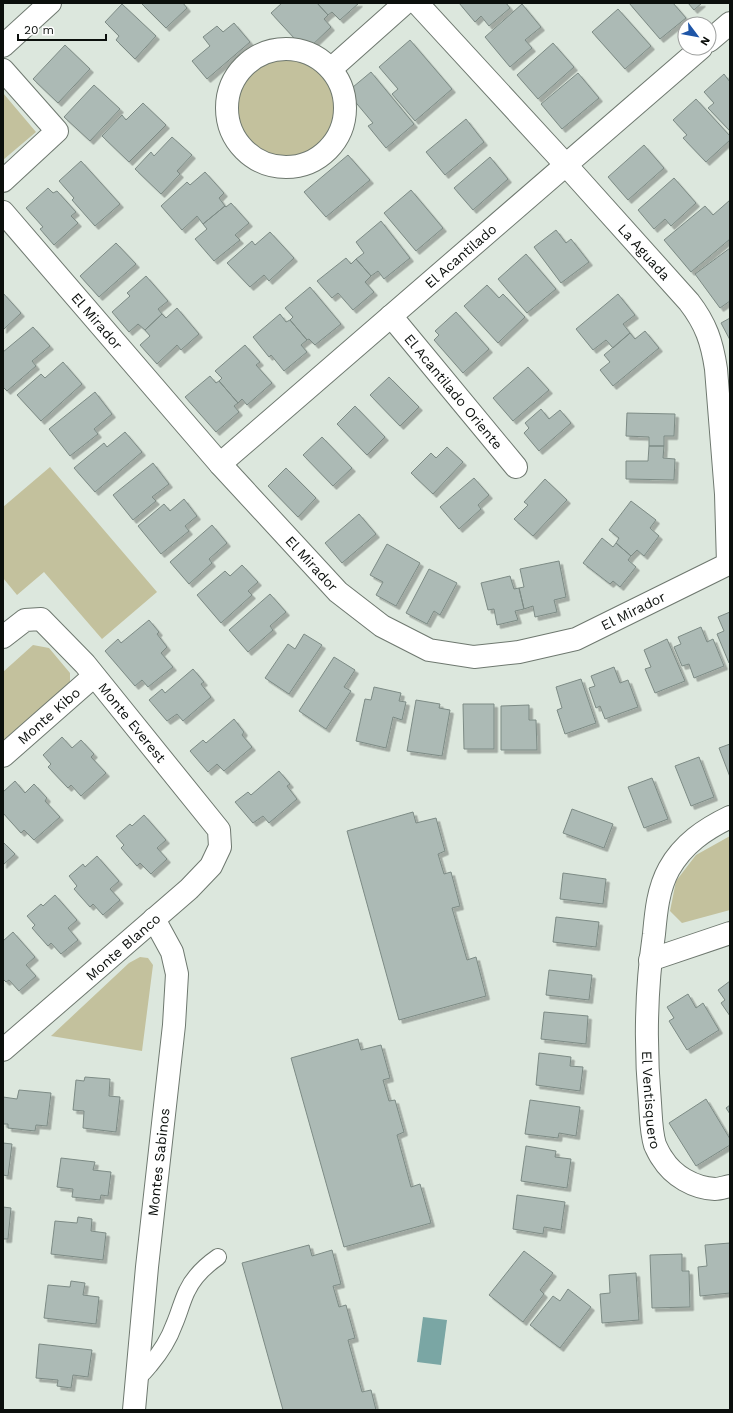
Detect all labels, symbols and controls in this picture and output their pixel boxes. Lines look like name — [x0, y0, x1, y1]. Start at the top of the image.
scale bar — [18, 16, 106, 42]
north arrow — [677, 16, 717, 56]
text: 20 m — [24, 23, 54, 37]
text: N — [697, 34, 713, 48]
street label: El Acantilado — [421, 221, 500, 291]
street label: La Aguada — [615, 221, 674, 283]
street label: El Mirador — [68, 290, 126, 353]
street label: El Acantilado Oriente — [401, 331, 506, 452]
street label: El Mirador — [282, 533, 341, 595]
street label: El Mirador — [598, 588, 668, 633]
street label: Monte Everest — [95, 679, 169, 766]
street label: Monte Kibo — [14, 684, 83, 747]
street label: Monte Blanco — [82, 910, 164, 984]
street label: El Ventisquero — [639, 1051, 664, 1151]
street label: Montes Sabinos — [145, 1107, 173, 1217]

